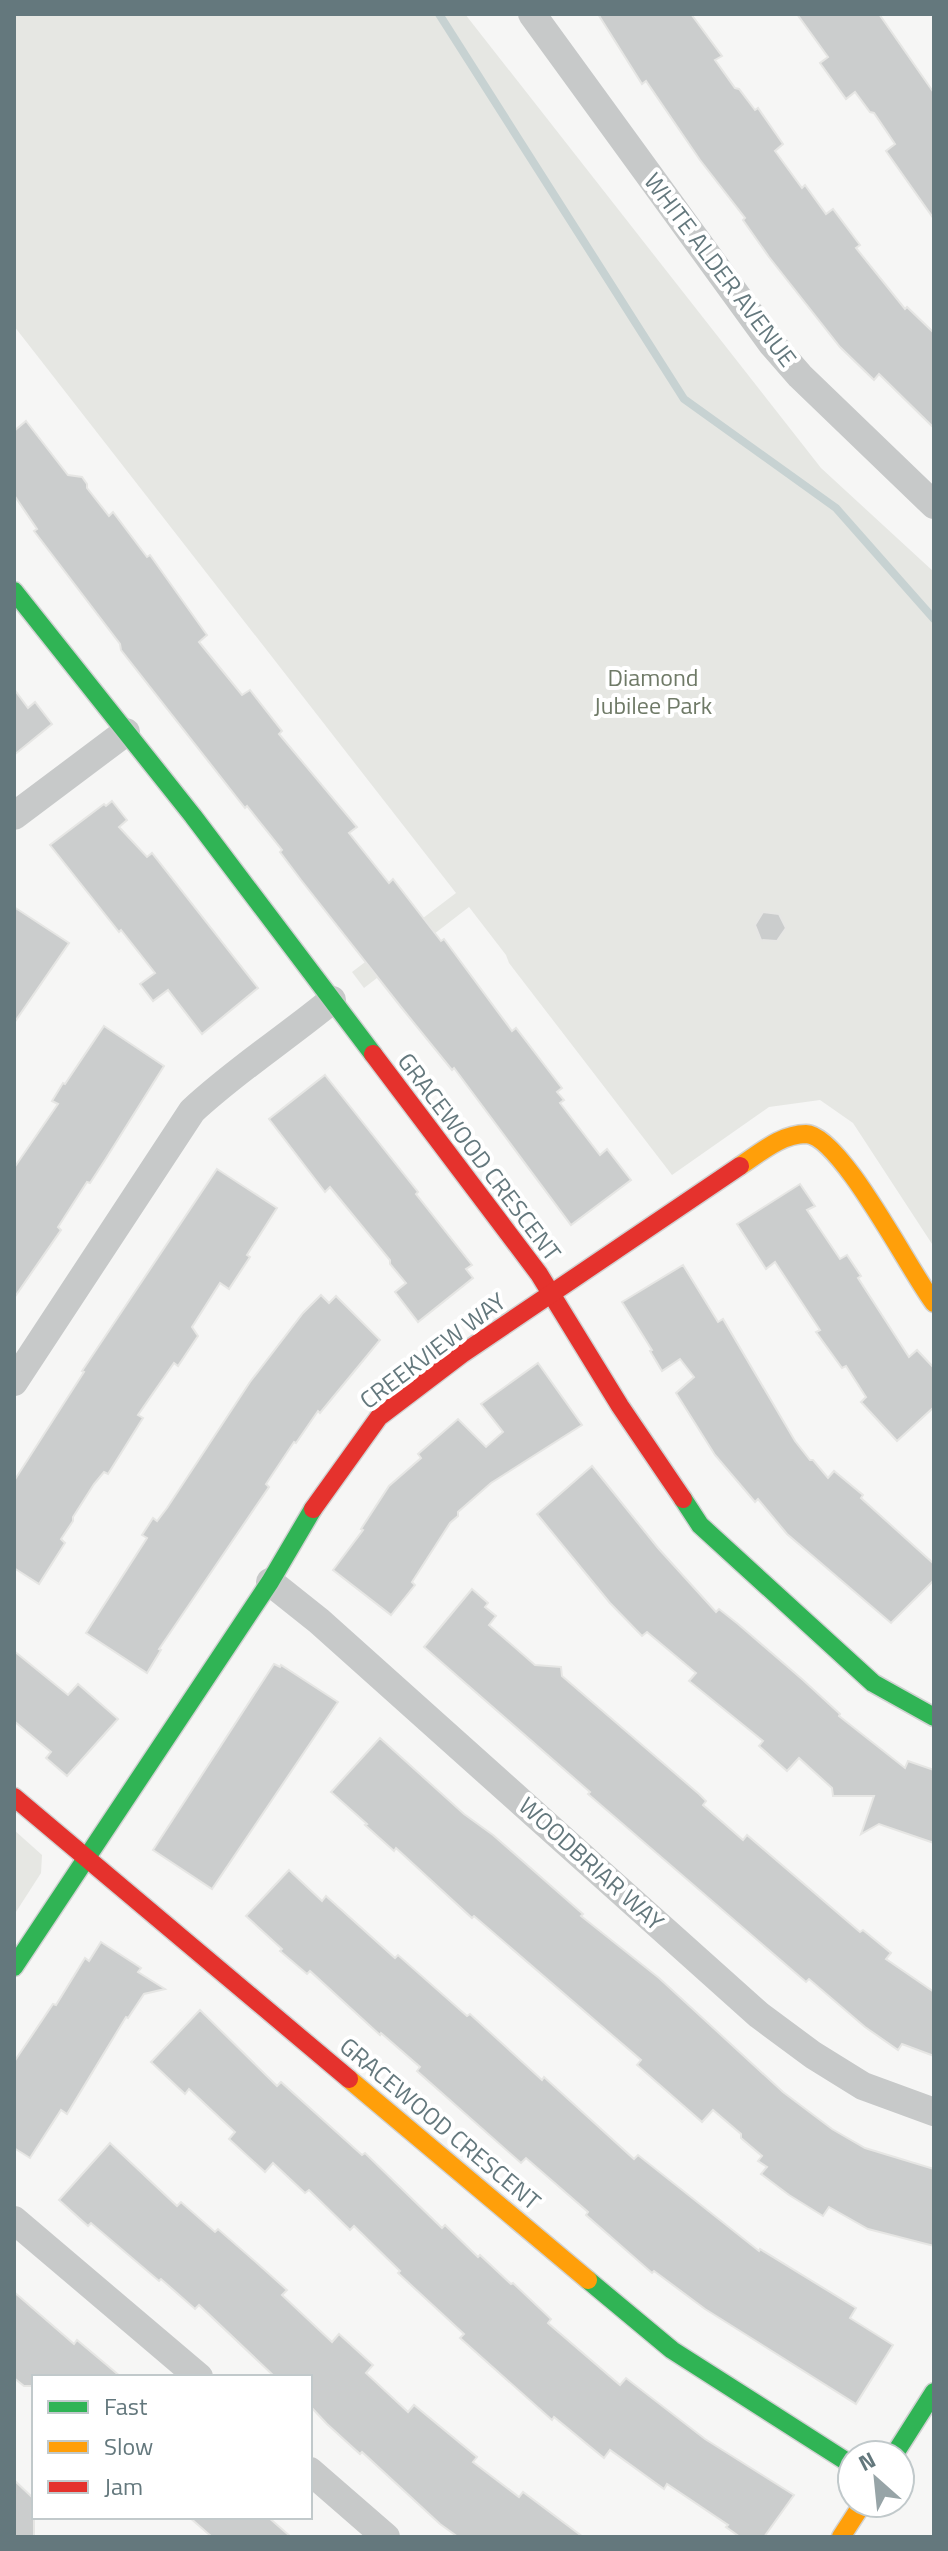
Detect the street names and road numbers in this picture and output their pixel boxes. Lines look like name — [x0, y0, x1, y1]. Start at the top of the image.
street label: WHITE ALDER AVENUE — [636, 165, 806, 374]
street label: GRACEWOOD CRESCENT — [389, 1045, 570, 1268]
street label: CREEKVIEW WAY — [352, 1283, 513, 1417]
street label: WOODBRIAR WAY — [511, 1788, 673, 1939]
street label: GRACEWOOD CRESCENT — [332, 2028, 549, 2218]

